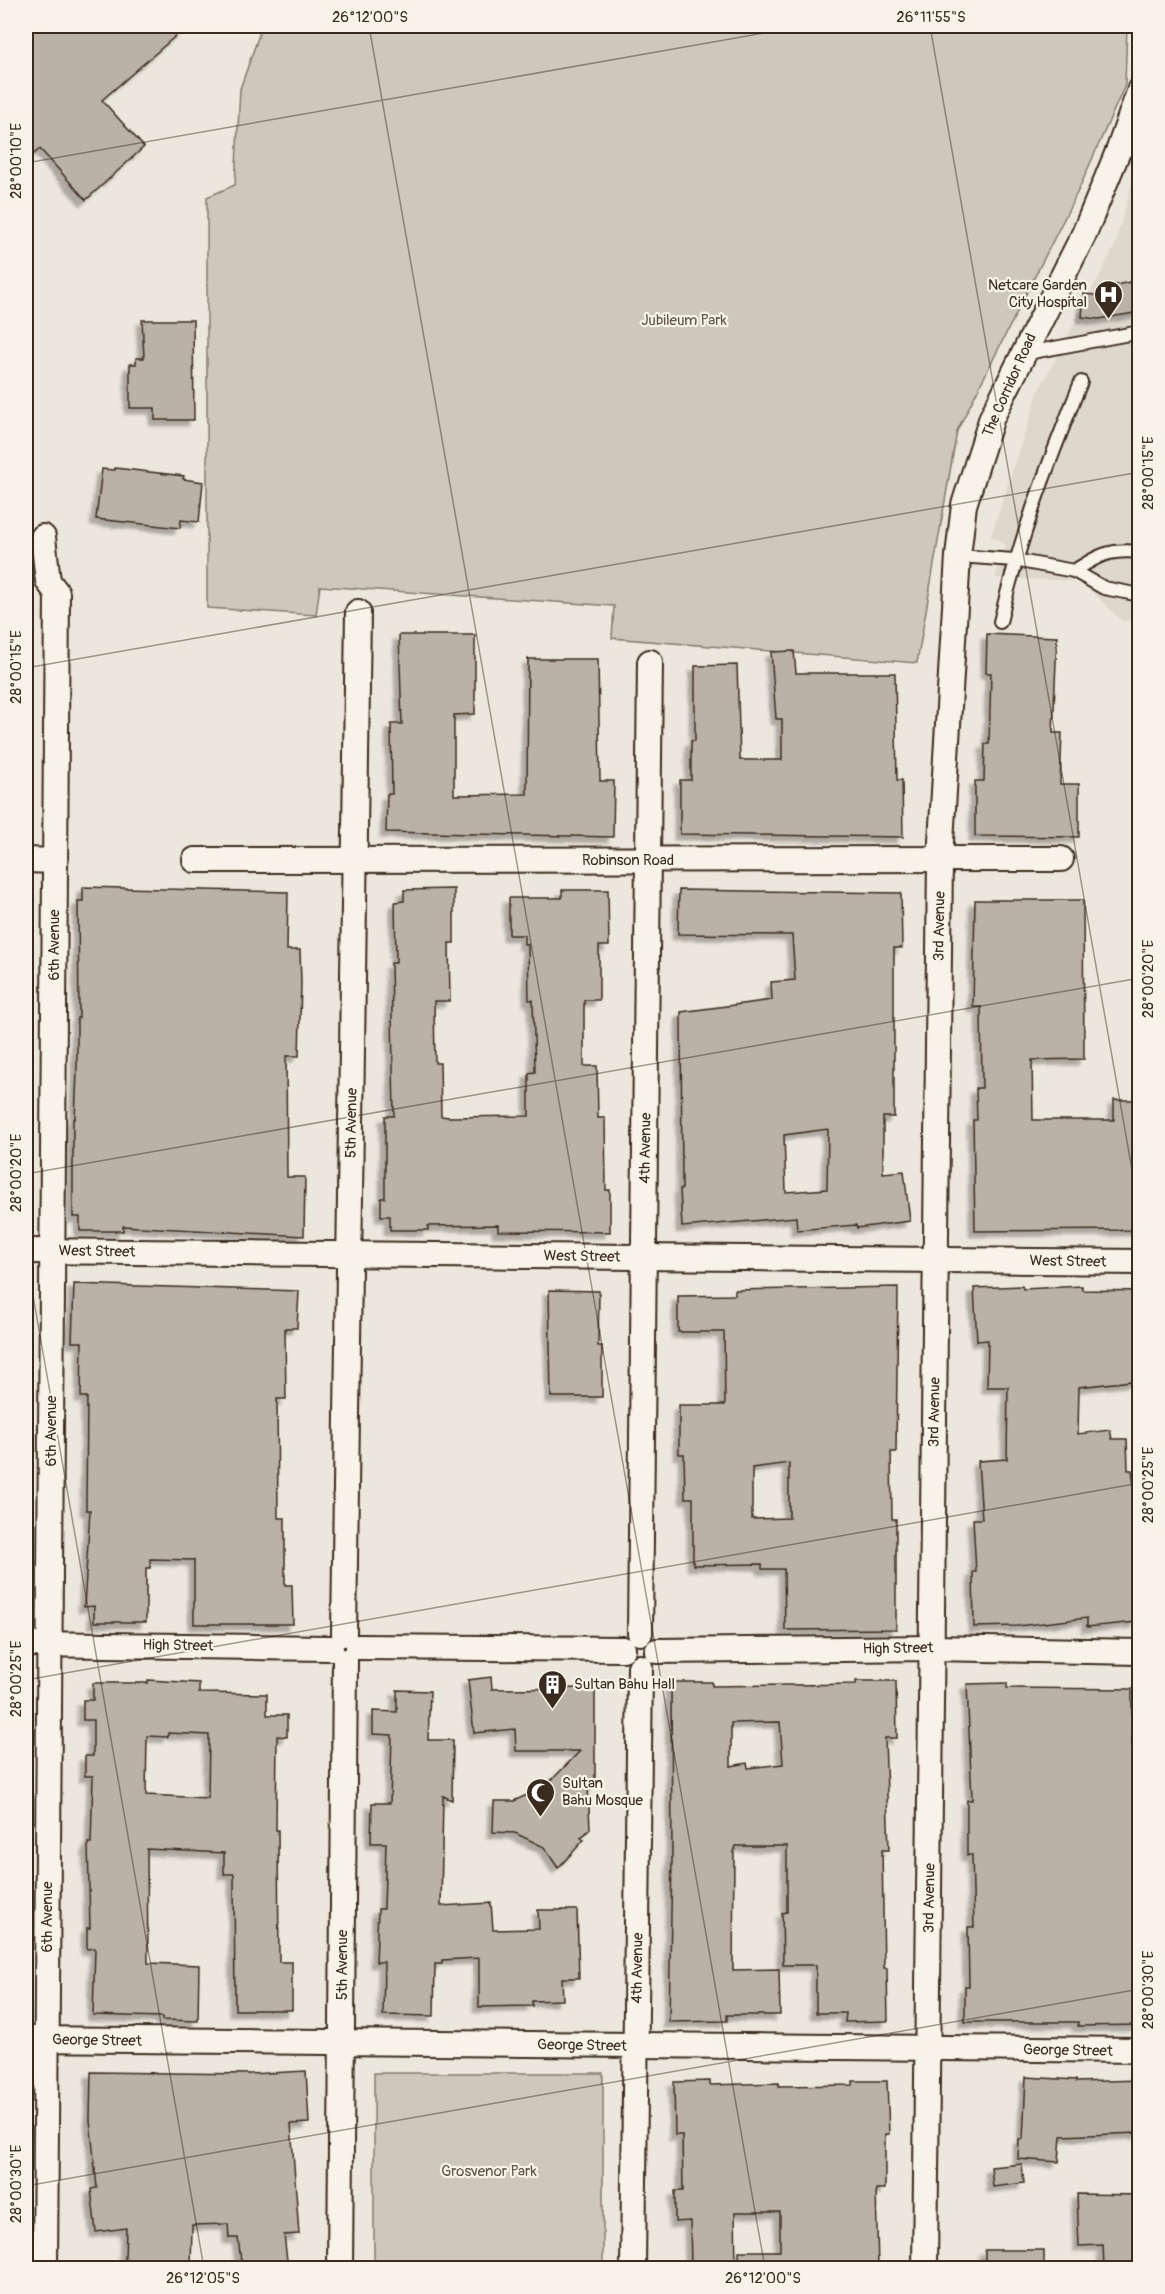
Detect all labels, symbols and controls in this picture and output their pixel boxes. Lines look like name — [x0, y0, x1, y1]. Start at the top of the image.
text: 26°12'00"S — [332, 8, 408, 27]
text: 26°11'55"S — [896, 8, 966, 27]
text: 28°00'10"E — [7, 123, 26, 199]
place label: Netcare Garden City Hospital — [988, 276, 1087, 312]
hospital icon: Netcare Garden City Hospital — [1092, 278, 1124, 320]
park label: Jubileum Park — [641, 311, 728, 330]
street label: The Corridor Road — [978, 330, 1041, 440]
text: 28°00'15"E — [1139, 436, 1158, 510]
text: 28°00'15"E — [7, 630, 26, 704]
street label: Robinson Road — [582, 851, 674, 870]
street label: 3rd Avenue — [929, 890, 950, 961]
street label: 6th Avenue — [45, 909, 64, 981]
text: 28°00'20"E — [1139, 940, 1158, 1018]
street label: 5th Avenue — [341, 1087, 362, 1158]
street label: 4th Avenue — [635, 1112, 656, 1184]
text: 28°00'20"E — [7, 1134, 26, 1212]
street label: West Street — [58, 1241, 137, 1262]
street label: West Street — [543, 1246, 622, 1267]
street label: West Street — [1029, 1251, 1108, 1272]
street label: 3rd Avenue — [924, 1376, 945, 1447]
street label: 6th Avenue — [42, 1395, 61, 1467]
text: 28°00'25"E — [1139, 1447, 1158, 1523]
street label: High Street — [142, 1635, 215, 1656]
street label: High Street — [862, 1638, 935, 1659]
text: 28°00'25"E — [7, 1641, 26, 1717]
building icon: Sultan Bahu Hall — [537, 1668, 569, 1710]
place label: Sultan Bahu Hall — [574, 1675, 675, 1694]
place label: Sultan Bahu Mosque — [562, 1774, 643, 1810]
mosque icon: Sultan Bahu Mosque — [525, 1776, 557, 1818]
street label: 3rd Avenue — [919, 1862, 940, 1933]
street label: 6th Avenue — [38, 1881, 57, 1953]
street label: 5th Avenue — [333, 1929, 352, 2000]
street label: 4th Avenue — [627, 1932, 648, 2004]
text: 28°00'30"E — [1139, 1951, 1158, 2029]
street label: George Street — [52, 2030, 143, 2051]
street label: George Street — [537, 2035, 628, 2056]
street label: George Street — [1023, 2040, 1114, 2061]
text: 28°00'30"E — [7, 2145, 26, 2223]
park label: Grosvenor Park — [441, 2162, 537, 2181]
text: 26°12'05"S — [166, 2269, 240, 2288]
text: 26°12'00"S — [725, 2269, 801, 2288]

